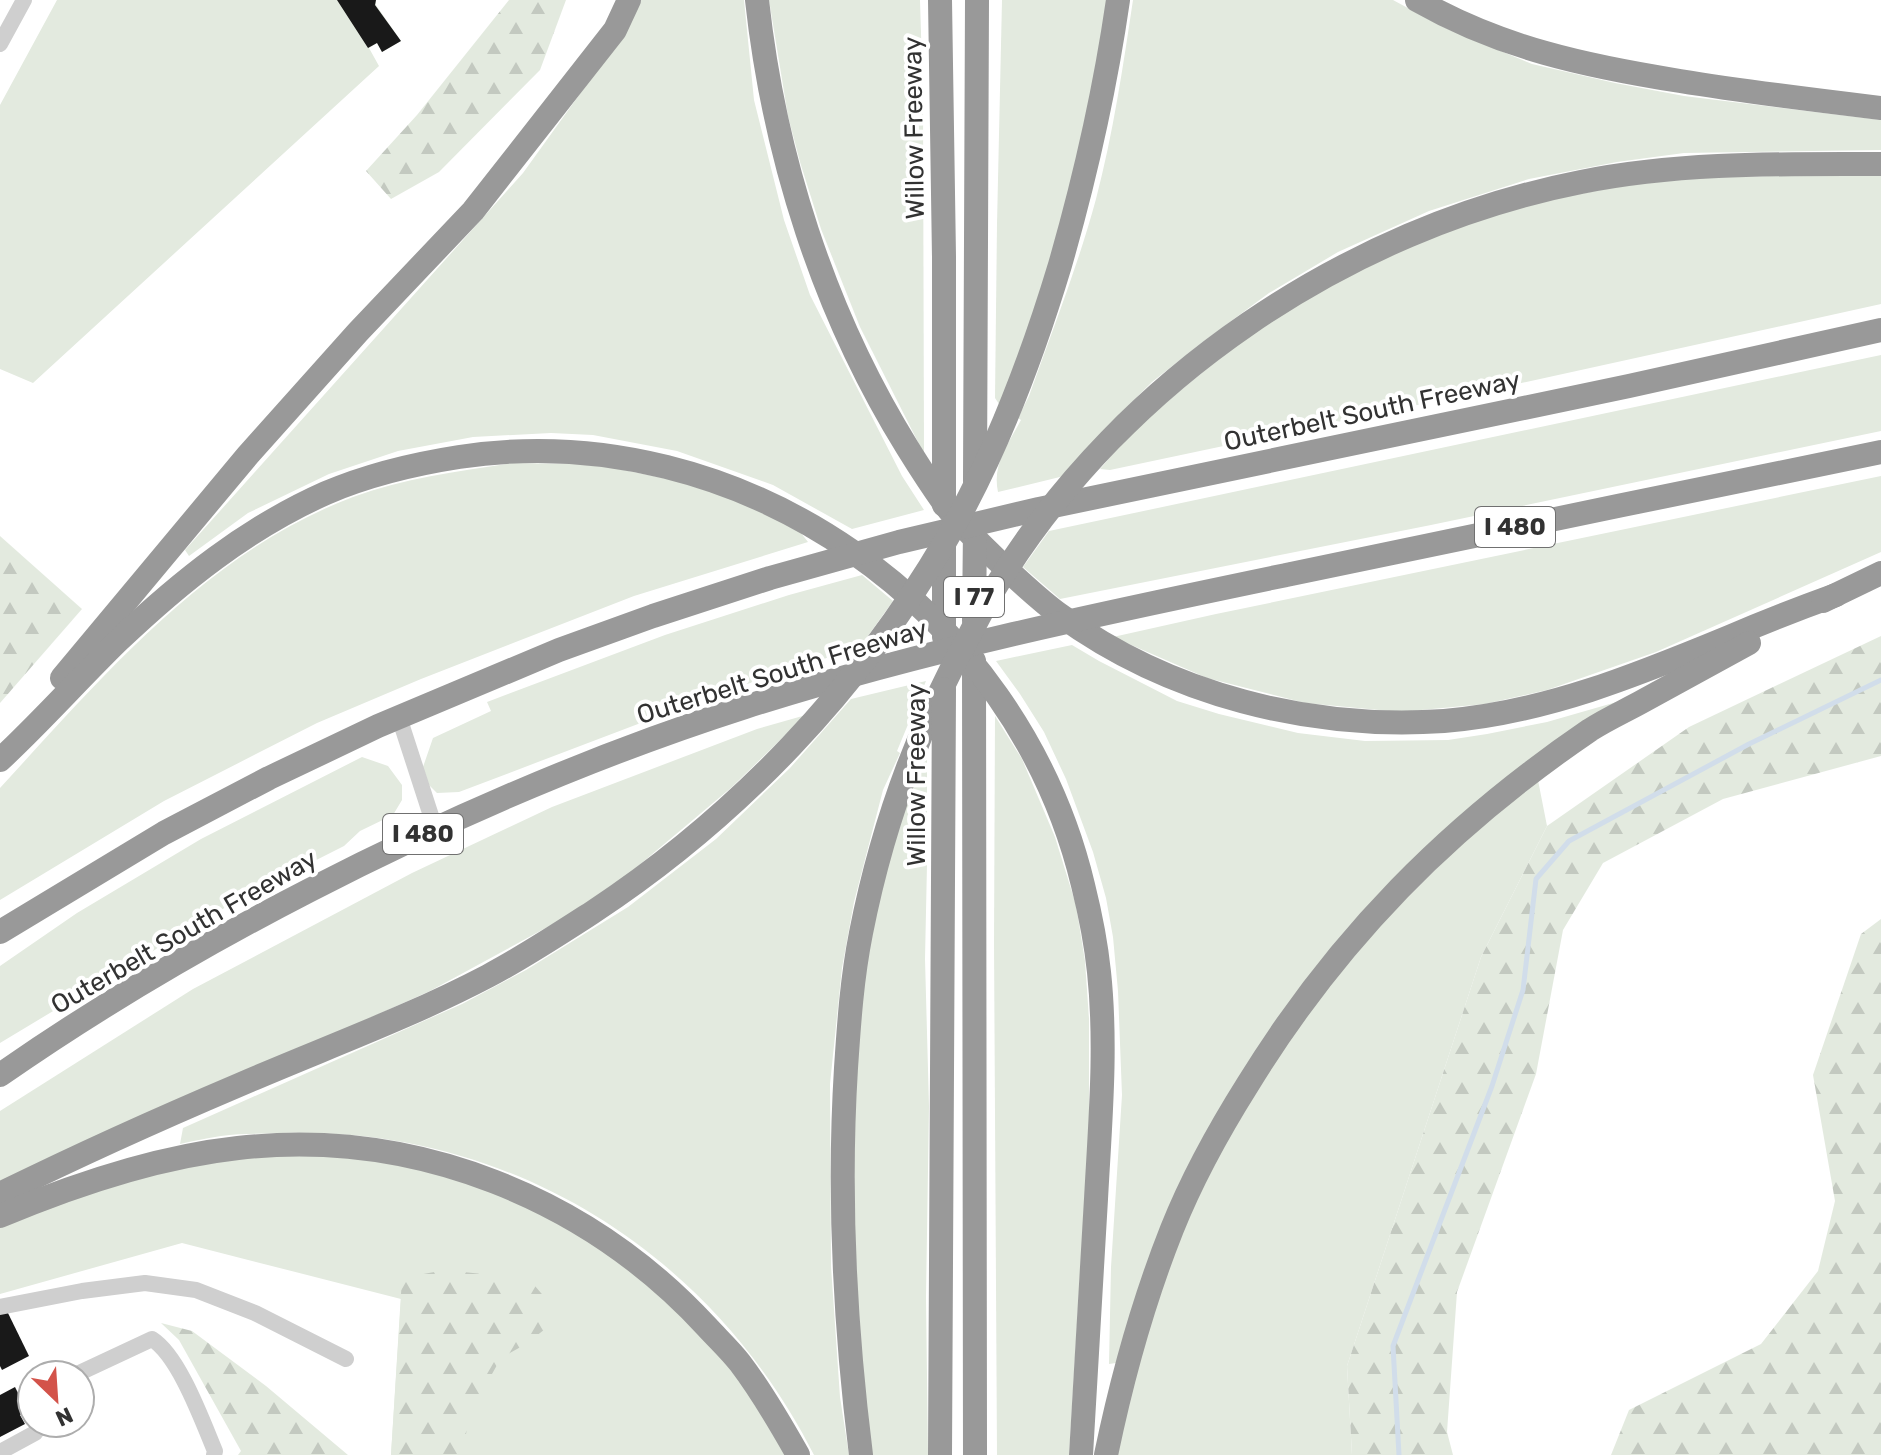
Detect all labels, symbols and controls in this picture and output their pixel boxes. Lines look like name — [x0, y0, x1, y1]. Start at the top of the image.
street label: Willow Freeway — [897, 36, 931, 220]
street label: Outerbelt South Freeway — [1221, 364, 1523, 458]
road number: I 480 — [1475, 507, 1555, 547]
road number: I 77 — [944, 577, 1004, 617]
street label: Outerbelt South Freeway — [633, 613, 931, 731]
street label: Willow Freeway — [901, 683, 932, 867]
road number: I 480 — [383, 814, 463, 854]
street label: Outerbelt South Freeway — [46, 843, 322, 1021]
north arrow — [16, 1359, 96, 1439]
text: N — [51, 1401, 77, 1432]

